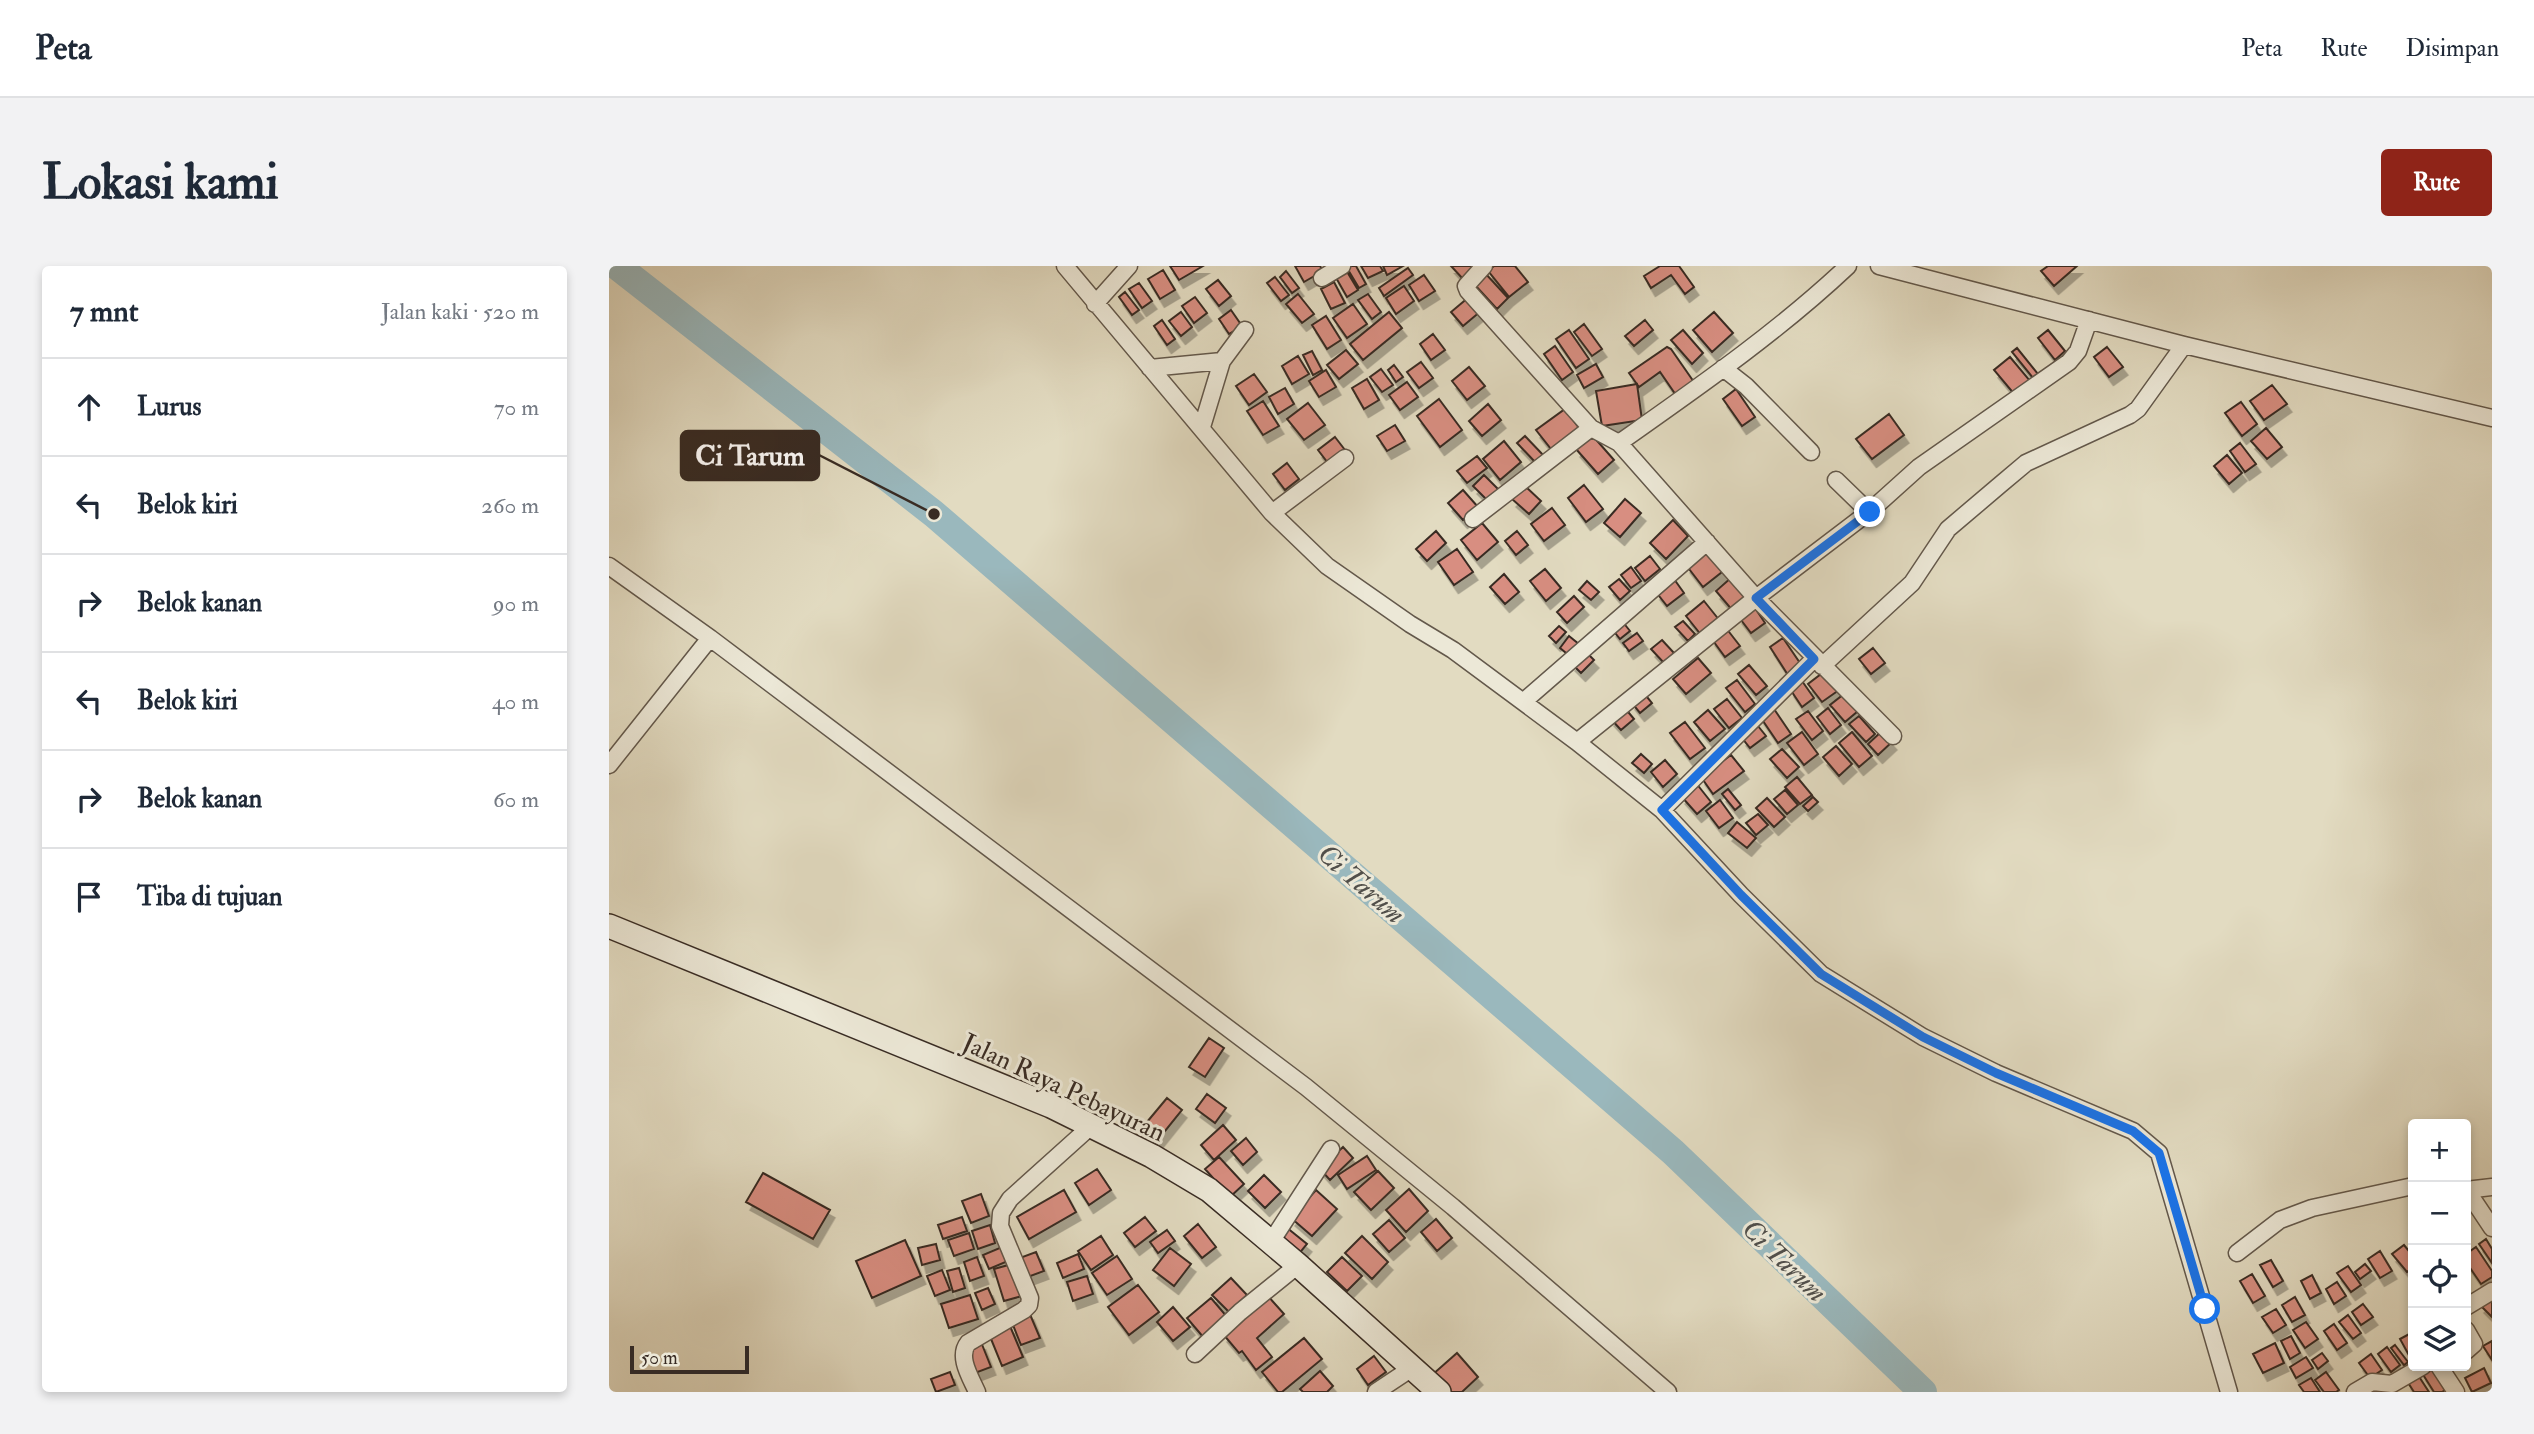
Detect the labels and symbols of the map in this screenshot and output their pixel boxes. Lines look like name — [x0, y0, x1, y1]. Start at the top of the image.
callout: Ci Tarum — [681, 431, 819, 480]
text: Ci Tarum — [695, 439, 805, 474]
route end — [1854, 496, 1885, 527]
water label: Ci Tarum — [1310, 837, 1412, 932]
street label: Jalan Raya Pebayuran — [956, 1026, 1170, 1149]
water label: Ci Tarum — [1734, 1212, 1834, 1310]
route start — [2189, 1293, 2220, 1324]
scale bar — [630, 1343, 749, 1375]

